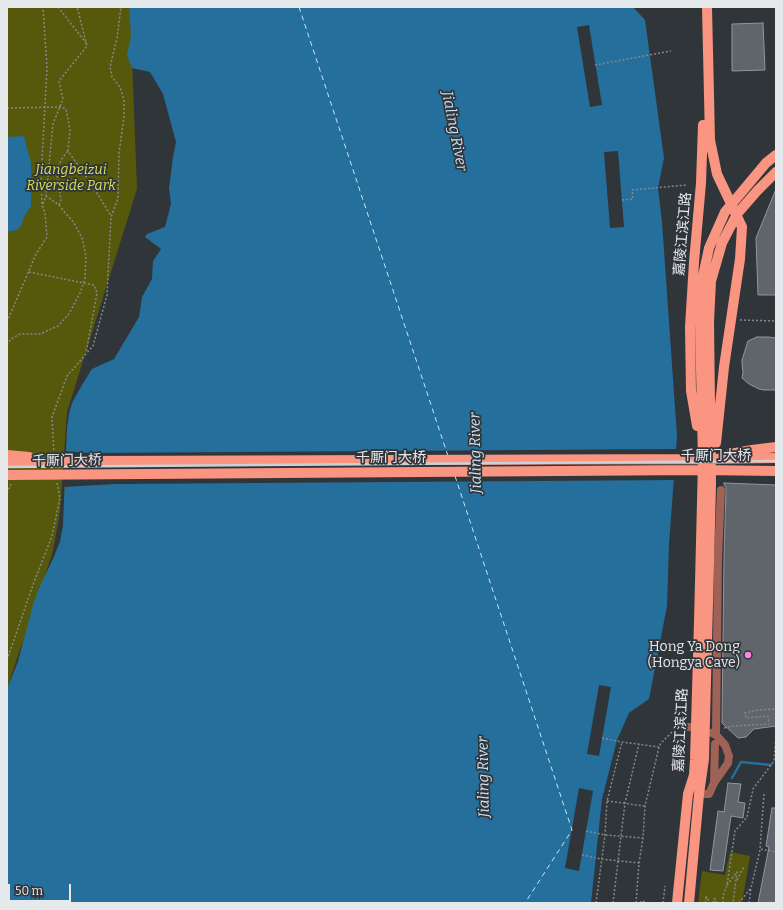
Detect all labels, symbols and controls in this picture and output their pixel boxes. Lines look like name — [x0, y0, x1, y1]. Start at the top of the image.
water label: Jialing River — [437, 89, 471, 173]
park label: Jiangbeizui Riverside Park — [26, 162, 116, 194]
street label: 嘉陵江滨江路 — [671, 191, 695, 277]
water label: Jialing River — [466, 412, 486, 494]
street label: 千厮门大桥 — [681, 448, 751, 464]
street label: 千厮门大桥 — [356, 450, 426, 466]
street label: 千厮门大桥 — [32, 452, 102, 470]
place label: Hong Ya Dong (Hongya Cave) — [647, 639, 740, 672]
marker: Hong Ya Dong (Hongya Cave) — [743, 650, 753, 660]
street label: 嘉陵江滨江路 — [670, 688, 692, 772]
water label: Jialing River — [474, 736, 494, 818]
scale bar — [10, 876, 73, 902]
text: 50 m — [15, 884, 43, 898]

